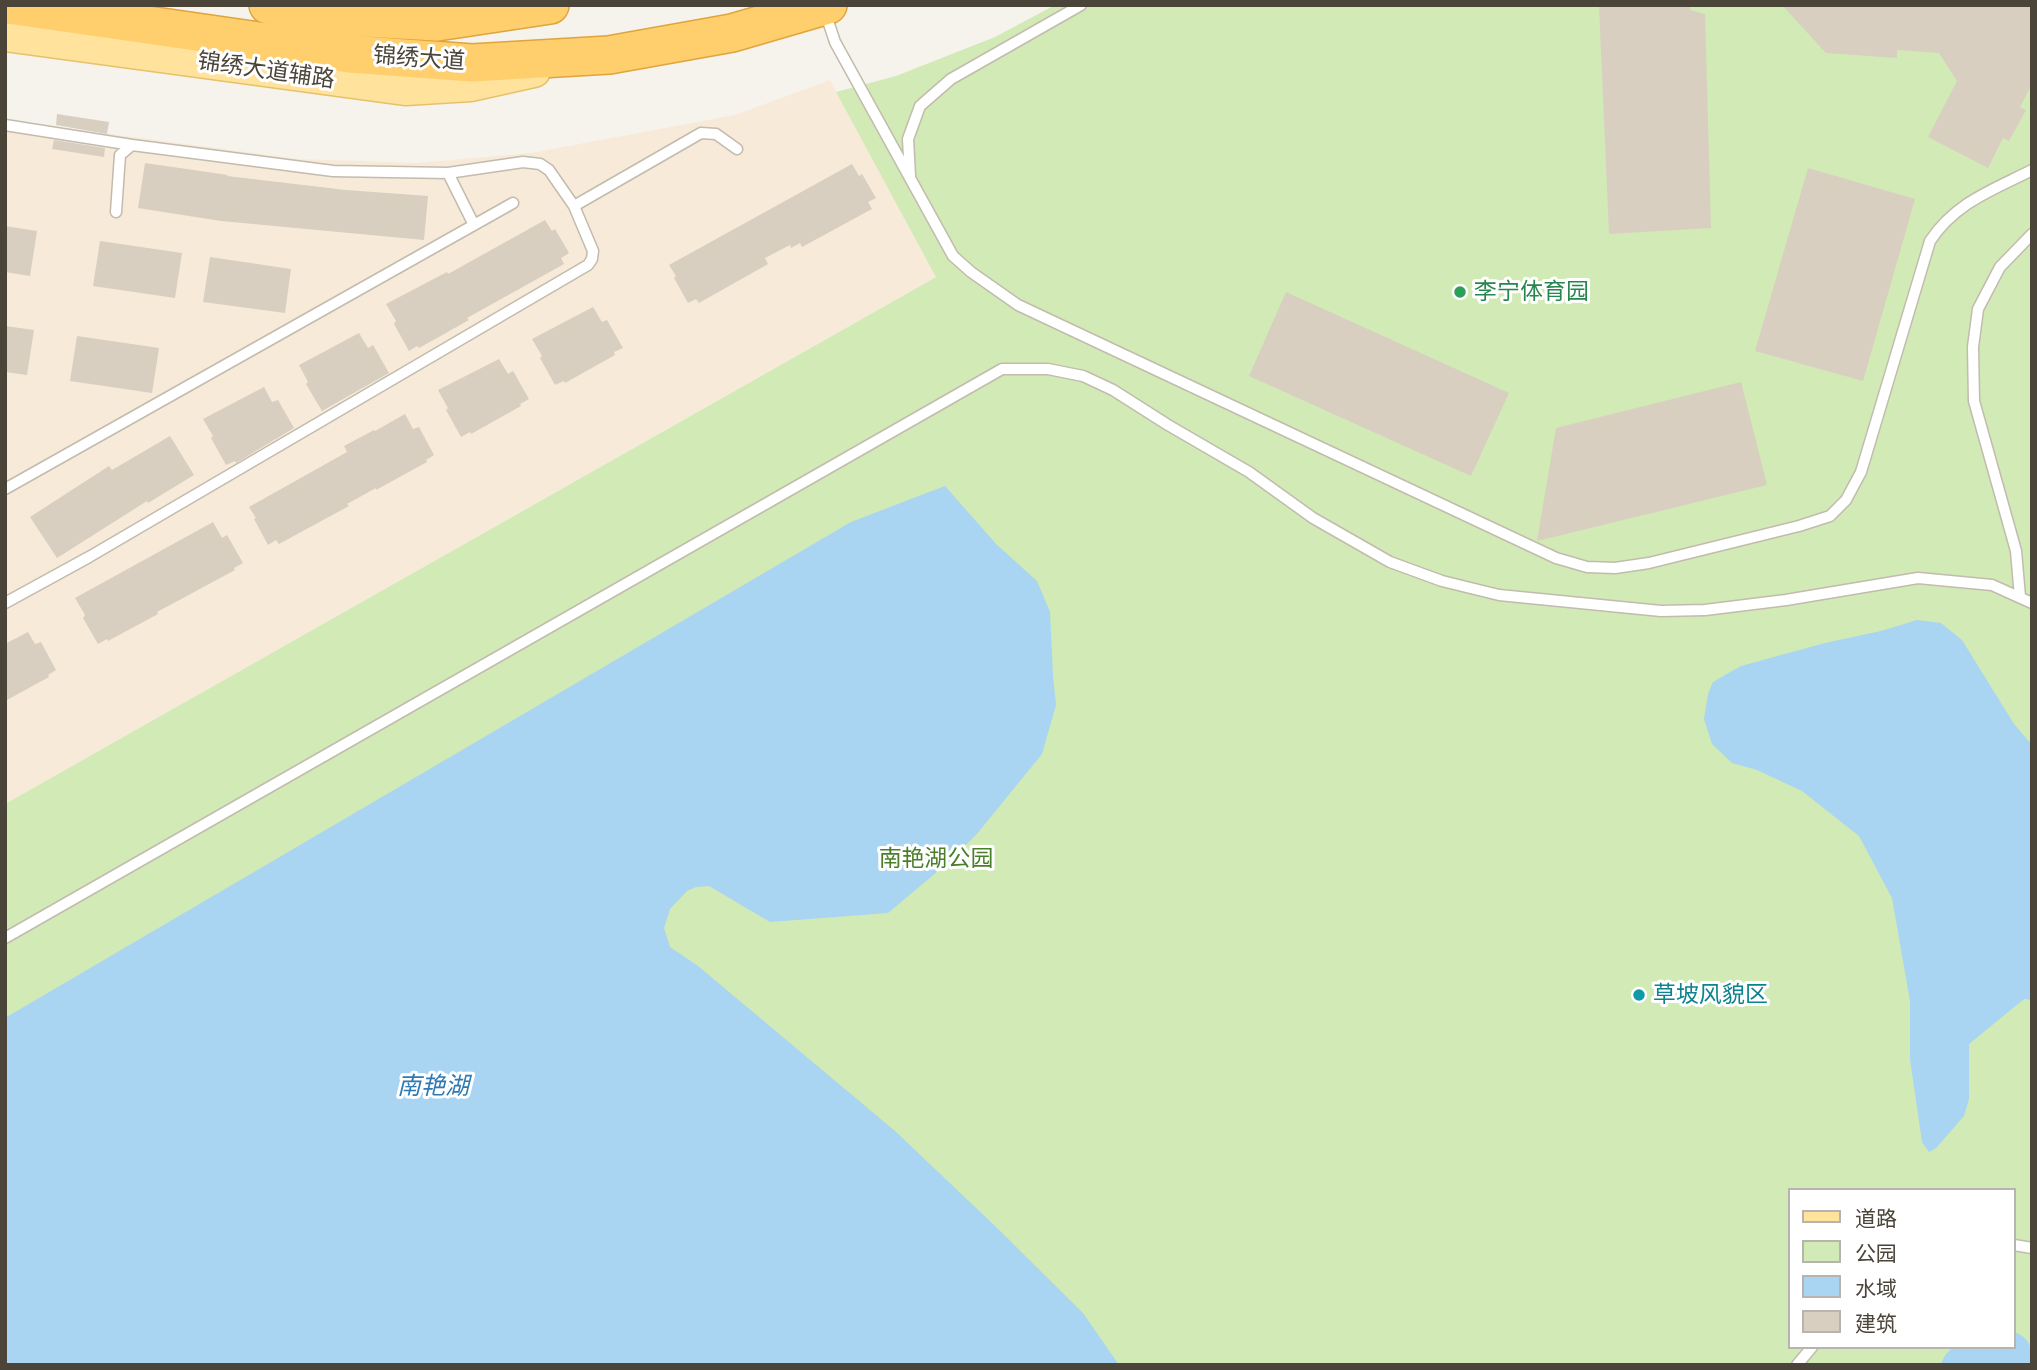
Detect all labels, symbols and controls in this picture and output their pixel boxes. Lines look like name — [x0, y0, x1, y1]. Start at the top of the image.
street label: 锦绣大道 — [372, 42, 466, 76]
street label: 锦绣大道辅路 — [196, 48, 336, 94]
place label: 李宁体育园 — [1474, 278, 1589, 306]
marker: 李宁体育园 — [1452, 284, 1468, 300]
park label: 南艳湖公园 — [879, 845, 993, 873]
place label: 草坡风貌区 — [1653, 981, 1768, 1009]
marker: 草坡风貌区 — [1631, 987, 1647, 1003]
water label: 南艳湖 — [397, 1073, 469, 1101]
legend — [1788, 1188, 2016, 1349]
text: 道路 — [1855, 1204, 1897, 1232]
text: 公园 — [1855, 1239, 1897, 1267]
text: 水域 — [1855, 1274, 1897, 1302]
text: 建筑 — [1855, 1309, 1897, 1337]

